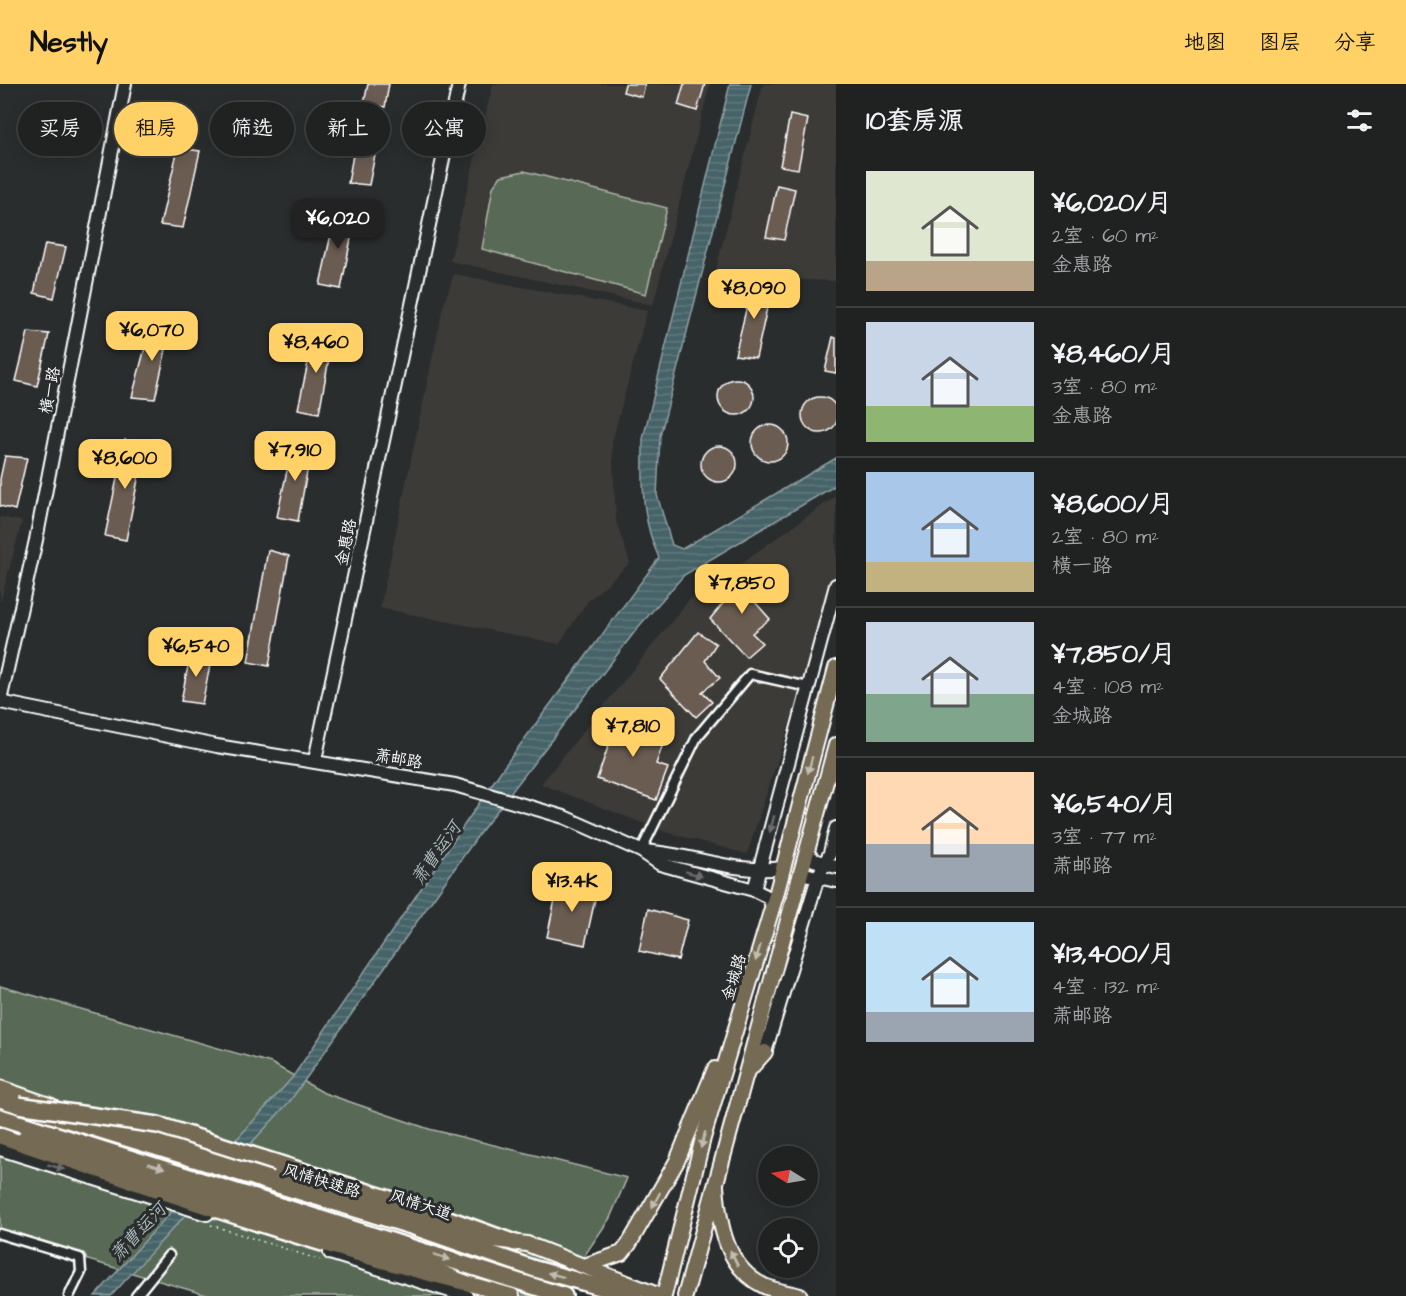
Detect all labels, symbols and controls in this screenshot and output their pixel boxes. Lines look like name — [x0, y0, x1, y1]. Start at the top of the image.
text: Nestly — [30, 23, 108, 62]
text: 地图 — [1184, 28, 1226, 57]
text: 图层 — [1259, 28, 1301, 57]
text: 分享 — [1334, 28, 1376, 57]
chip: 买房 — [18, 102, 102, 156]
chip: 租房 — [114, 102, 198, 156]
chip: 筛选 — [210, 102, 294, 156]
chip: 新上 — [306, 102, 390, 156]
chip: 公寓 — [402, 102, 486, 156]
text: 10套房源 — [866, 103, 964, 139]
icon: filters — [1343, 104, 1376, 137]
text: ¥6,020/月 — [1052, 185, 1172, 221]
icon: home — [914, 195, 986, 267]
pin: ¥6,020 — [289, 199, 387, 250]
text: ¥6,020 — [306, 204, 370, 232]
text: 2室 · 60 m² — [1052, 222, 1159, 250]
text: 金惠路 — [1052, 251, 1112, 279]
pin: ¥8,090 — [705, 269, 803, 320]
text: ¥8,090 — [722, 274, 786, 302]
pin: ¥6,070 — [103, 311, 201, 362]
text: ¥6,070 — [120, 316, 184, 344]
pin: ¥8,460 — [267, 323, 365, 374]
text: ¥8,460 — [283, 328, 349, 356]
text: ¥8,460/月 — [1052, 336, 1176, 372]
icon: home — [914, 346, 986, 418]
street label: 横一路 — [35, 365, 65, 416]
text: 3室 · 80 m² — [1052, 373, 1158, 401]
text: 金惠路 — [1052, 402, 1112, 430]
pin: ¥7,910 — [246, 431, 344, 482]
text: ¥7,910 — [268, 436, 322, 464]
pin: ¥8,600 — [76, 439, 174, 490]
text: ¥8,600 — [93, 444, 157, 472]
text: ¥8,600/月 — [1052, 486, 1174, 522]
icon: home — [914, 496, 986, 568]
street label: 金惠路 — [330, 516, 362, 568]
text: 2室 · 80 m² — [1052, 523, 1159, 551]
text: 横一路 — [1052, 552, 1112, 580]
pin: ¥7,850 — [693, 564, 791, 615]
text: ¥7,850 — [709, 569, 775, 597]
pin: ¥6,540 — [147, 627, 245, 678]
text: ¥6,540 — [162, 632, 230, 660]
text: ¥7,850/月 — [1052, 636, 1176, 672]
icon: home — [914, 646, 986, 718]
text: 4室 · 108 m² — [1052, 673, 1164, 701]
text: 金城路 — [1052, 702, 1112, 730]
pin: ¥7,810 — [584, 707, 682, 758]
text: ¥7,810 — [606, 712, 660, 740]
street label: 萧邮路 — [373, 744, 424, 774]
one-way arrow — [805, 756, 814, 774]
text: ¥6,540/月 — [1052, 786, 1177, 822]
icon: home — [914, 796, 986, 868]
water label: 萧曹运河 — [406, 814, 469, 890]
one-way arrow — [766, 815, 776, 833]
text: 3室 · 77 m² — [1052, 823, 1157, 851]
text: 萧邮路 — [1052, 852, 1112, 880]
pin: ¥13.4K — [523, 862, 621, 913]
text: ¥13.4K — [546, 867, 598, 895]
one-way arrow — [685, 870, 703, 879]
text: ¥13,400/月 — [1052, 936, 1175, 972]
one-way arrow — [752, 944, 762, 962]
icon: home — [914, 946, 986, 1018]
street label: 金城路 — [716, 951, 751, 1003]
text: 4室 · 132 m² — [1052, 973, 1160, 1001]
text: 萧邮路 — [1052, 1002, 1112, 1030]
one-way arrow — [698, 1131, 707, 1149]
north arrow — [758, 1146, 818, 1206]
map controls — [758, 1146, 818, 1278]
street label: 风情快速路 — [280, 1159, 363, 1203]
one-way arrow — [147, 1162, 165, 1171]
one-way arrow — [47, 1163, 65, 1172]
street label: 风情大道 — [387, 1185, 455, 1225]
one-way arrow — [651, 1192, 661, 1209]
water label: 萧曹运河 — [105, 1195, 174, 1267]
button: locate — [758, 1218, 818, 1278]
one-way arrow — [729, 1250, 739, 1267]
one-way arrow — [433, 1253, 451, 1263]
one-way arrow — [547, 1270, 565, 1279]

